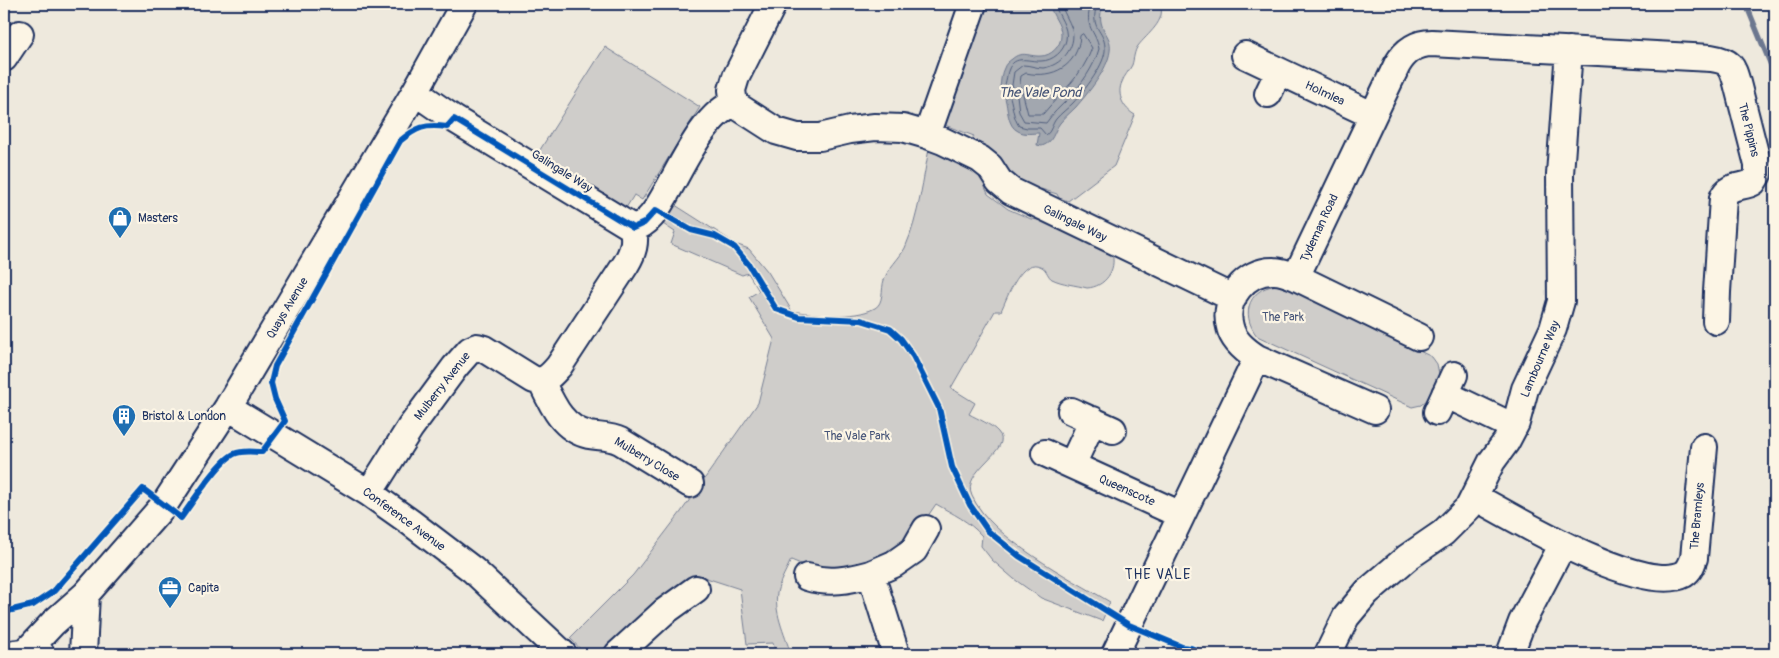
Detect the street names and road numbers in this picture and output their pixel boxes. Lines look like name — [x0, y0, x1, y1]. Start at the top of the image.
street label: Holmlea — [1303, 78, 1347, 109]
street label: The Pippins — [1735, 102, 1763, 159]
street label: Galingale Way — [528, 147, 595, 196]
street label: Tydeman Road — [1297, 192, 1342, 265]
street label: Galingale Way — [1040, 202, 1109, 245]
street label: Quays Avenue — [263, 275, 312, 342]
street label: Lambourne Way — [1518, 319, 1563, 400]
street label: Mulberry Avenue — [411, 349, 474, 423]
street label: Mulberry Close — [611, 434, 682, 485]
street label: Queenscote — [1096, 471, 1157, 510]
street label: The Bramleys — [1687, 481, 1708, 550]
street label: Conference Avenue — [359, 484, 448, 554]

